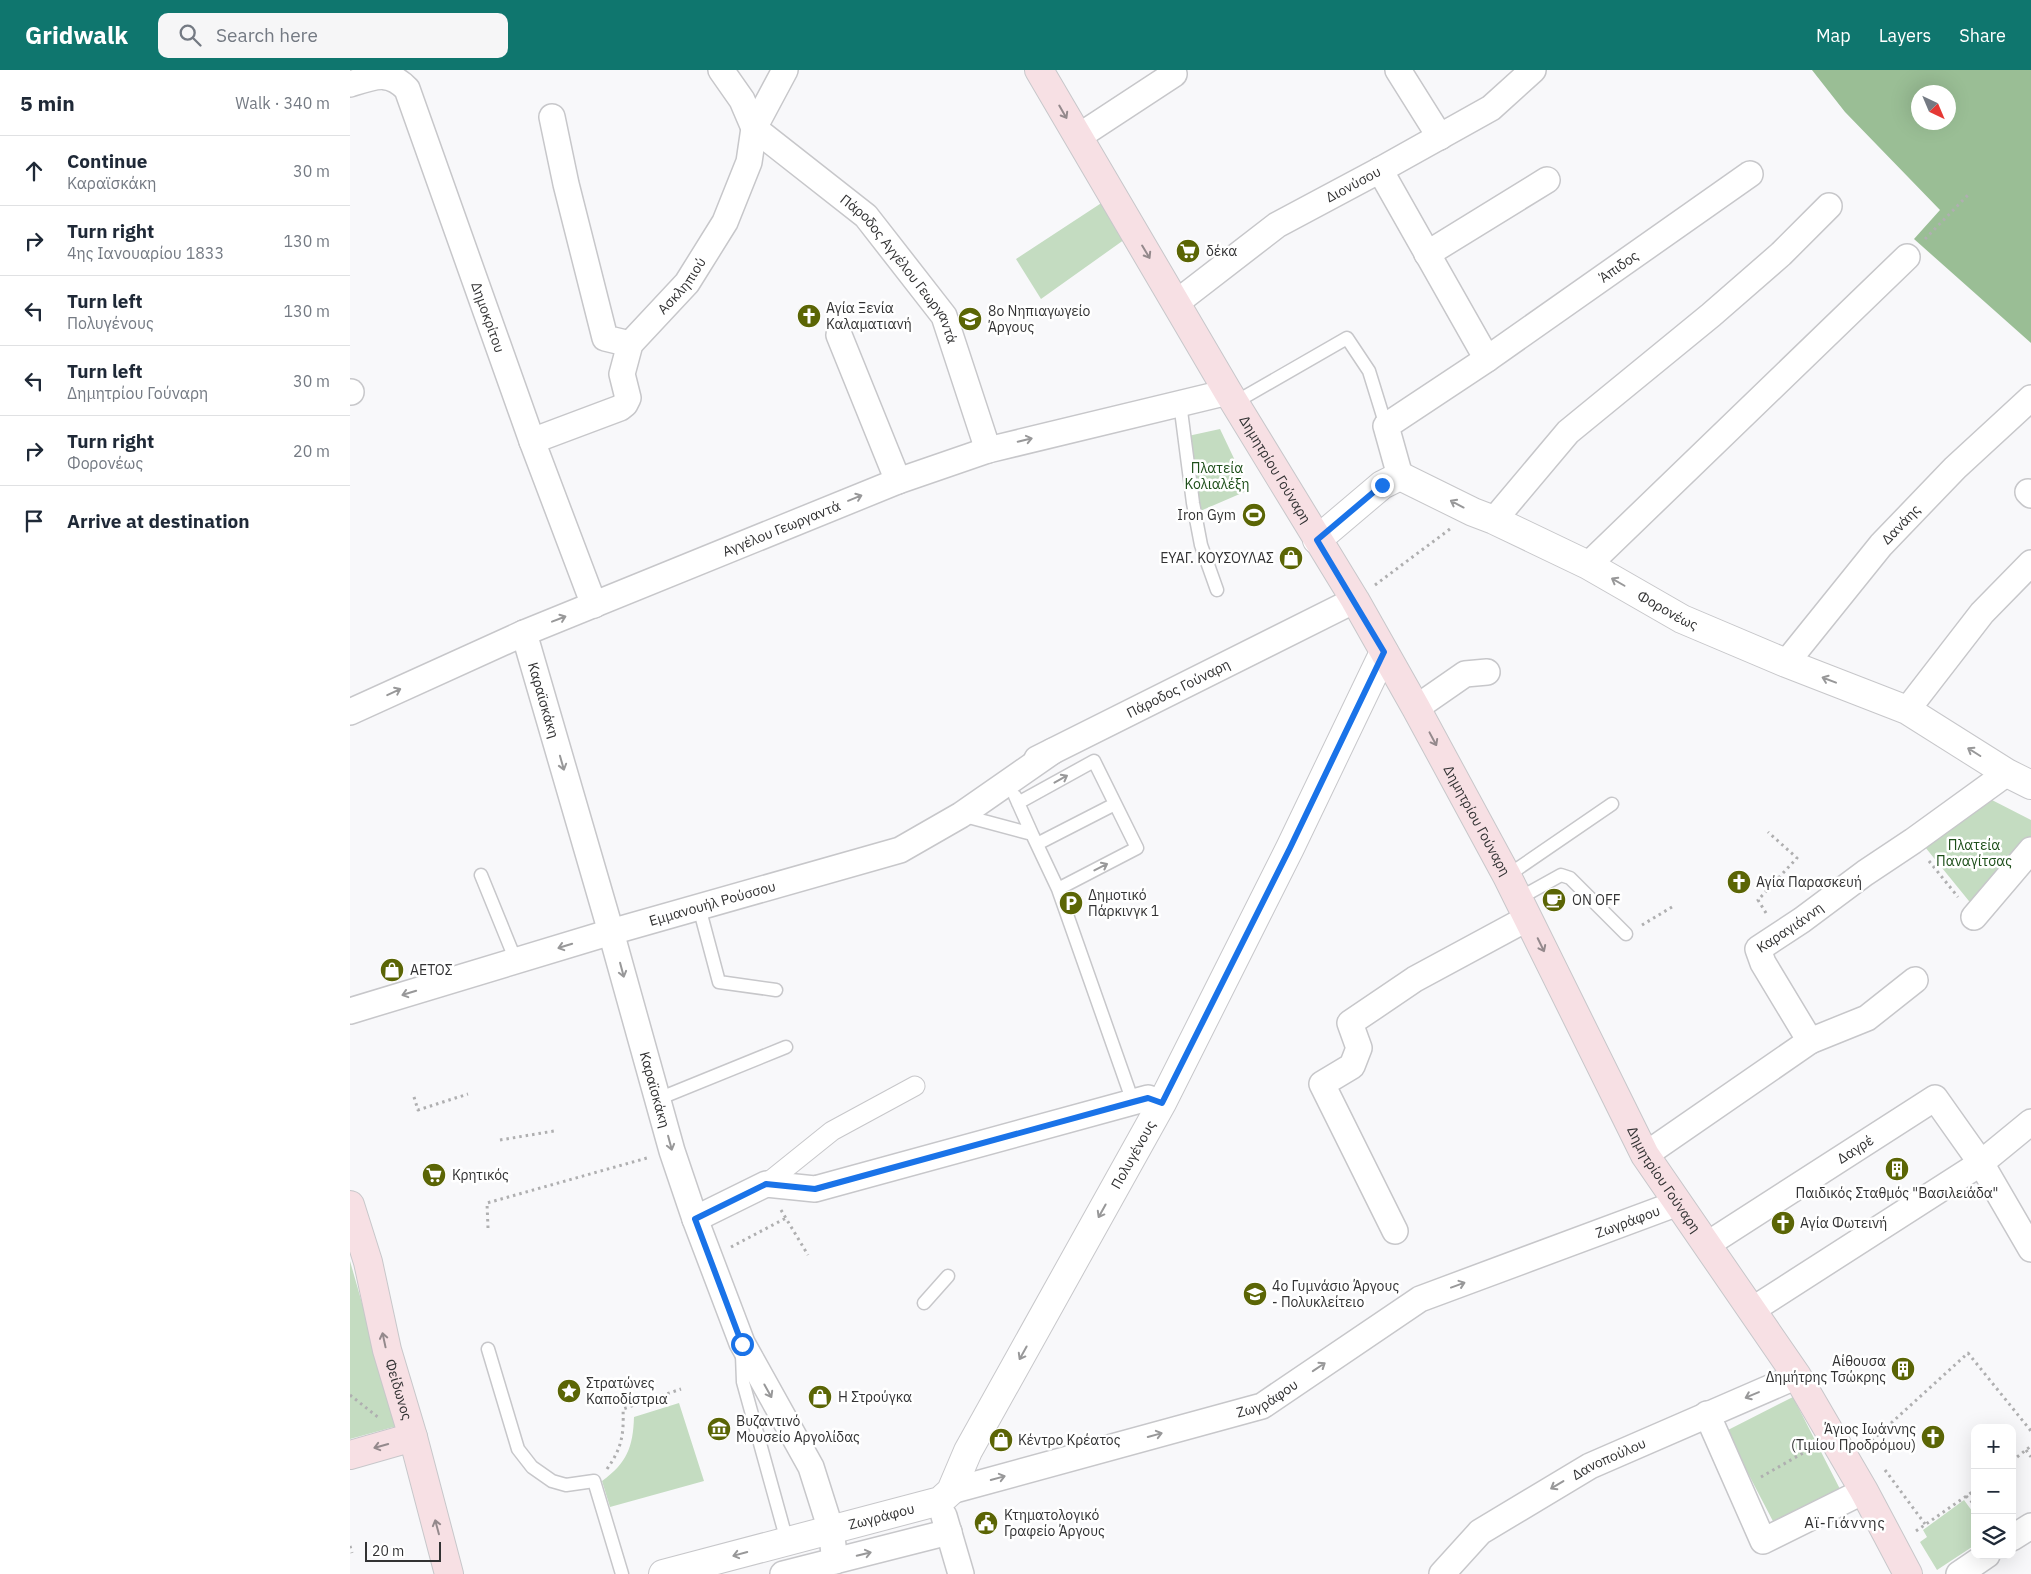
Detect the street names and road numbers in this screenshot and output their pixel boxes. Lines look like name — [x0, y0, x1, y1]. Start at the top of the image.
street label: Διονύσου — [1322, 162, 1384, 206]
street label: Πάροδος Αγγέλου Γεωργαντά — [837, 190, 961, 346]
street label: Άπιδος — [1595, 246, 1642, 286]
street label: Ασκληπιού — [653, 254, 710, 318]
street label: Δημοκρίτου — [467, 279, 509, 355]
street label: Δημητρίου Γούναρη — [1235, 412, 1315, 527]
street label: Αγγέλου Γεωργαντά — [720, 496, 843, 560]
street label: Δανάης — [1877, 500, 1924, 548]
street label: Φορονέως — [1634, 586, 1701, 634]
street label: Πάροδος Γούναρη — [1124, 655, 1233, 722]
street label: Καραϊσκάκη — [524, 660, 563, 740]
street label: Δημητρίου Γούναρη — [1440, 762, 1514, 879]
street label: Εμμανουήλ Ρούσσου — [647, 877, 778, 930]
street label: Καραγιάννη — [1753, 898, 1827, 957]
street label: Καραϊσκάκη — [636, 1049, 674, 1130]
street label: Πολυγένους — [1107, 1117, 1160, 1192]
street label: Δημητρίου Γούναρη — [1623, 1123, 1705, 1236]
street label: Δαγρέ — [1834, 1131, 1877, 1168]
street label: Ζωγράφου — [1593, 1201, 1663, 1242]
street label: Φείδωνος — [381, 1357, 417, 1422]
street label: Ζωγράφου — [1234, 1375, 1301, 1422]
street label: Δανοπούλου — [1568, 1434, 1649, 1484]
street label: Ζωγράφου — [847, 1499, 917, 1534]

